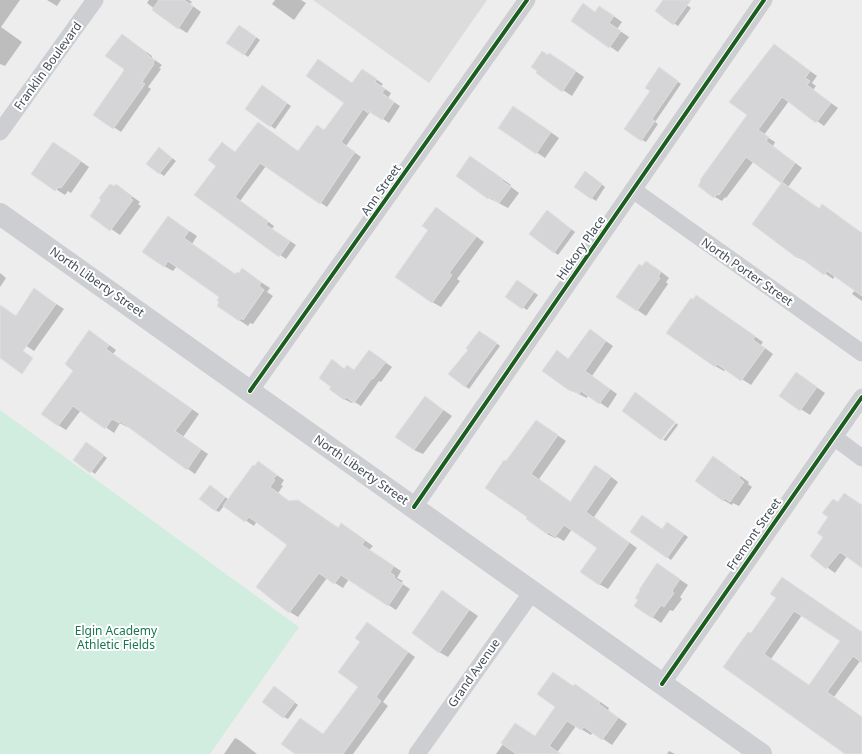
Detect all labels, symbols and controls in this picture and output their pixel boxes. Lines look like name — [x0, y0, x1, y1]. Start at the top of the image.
street label: Franklin Boulevard — [10, 18, 85, 113]
street label: Ann Street — [357, 160, 405, 219]
street label: Hickory Place — [552, 212, 609, 283]
street label: North Porter Street — [698, 234, 797, 310]
street label: North Liberty Street — [47, 243, 148, 321]
street label: North Liberty Street — [311, 431, 412, 509]
street label: Fremont Street — [722, 494, 785, 573]
park label: Elgin Academy Athletic Fields — [75, 622, 158, 653]
street label: Grand Avenue — [444, 635, 504, 710]

